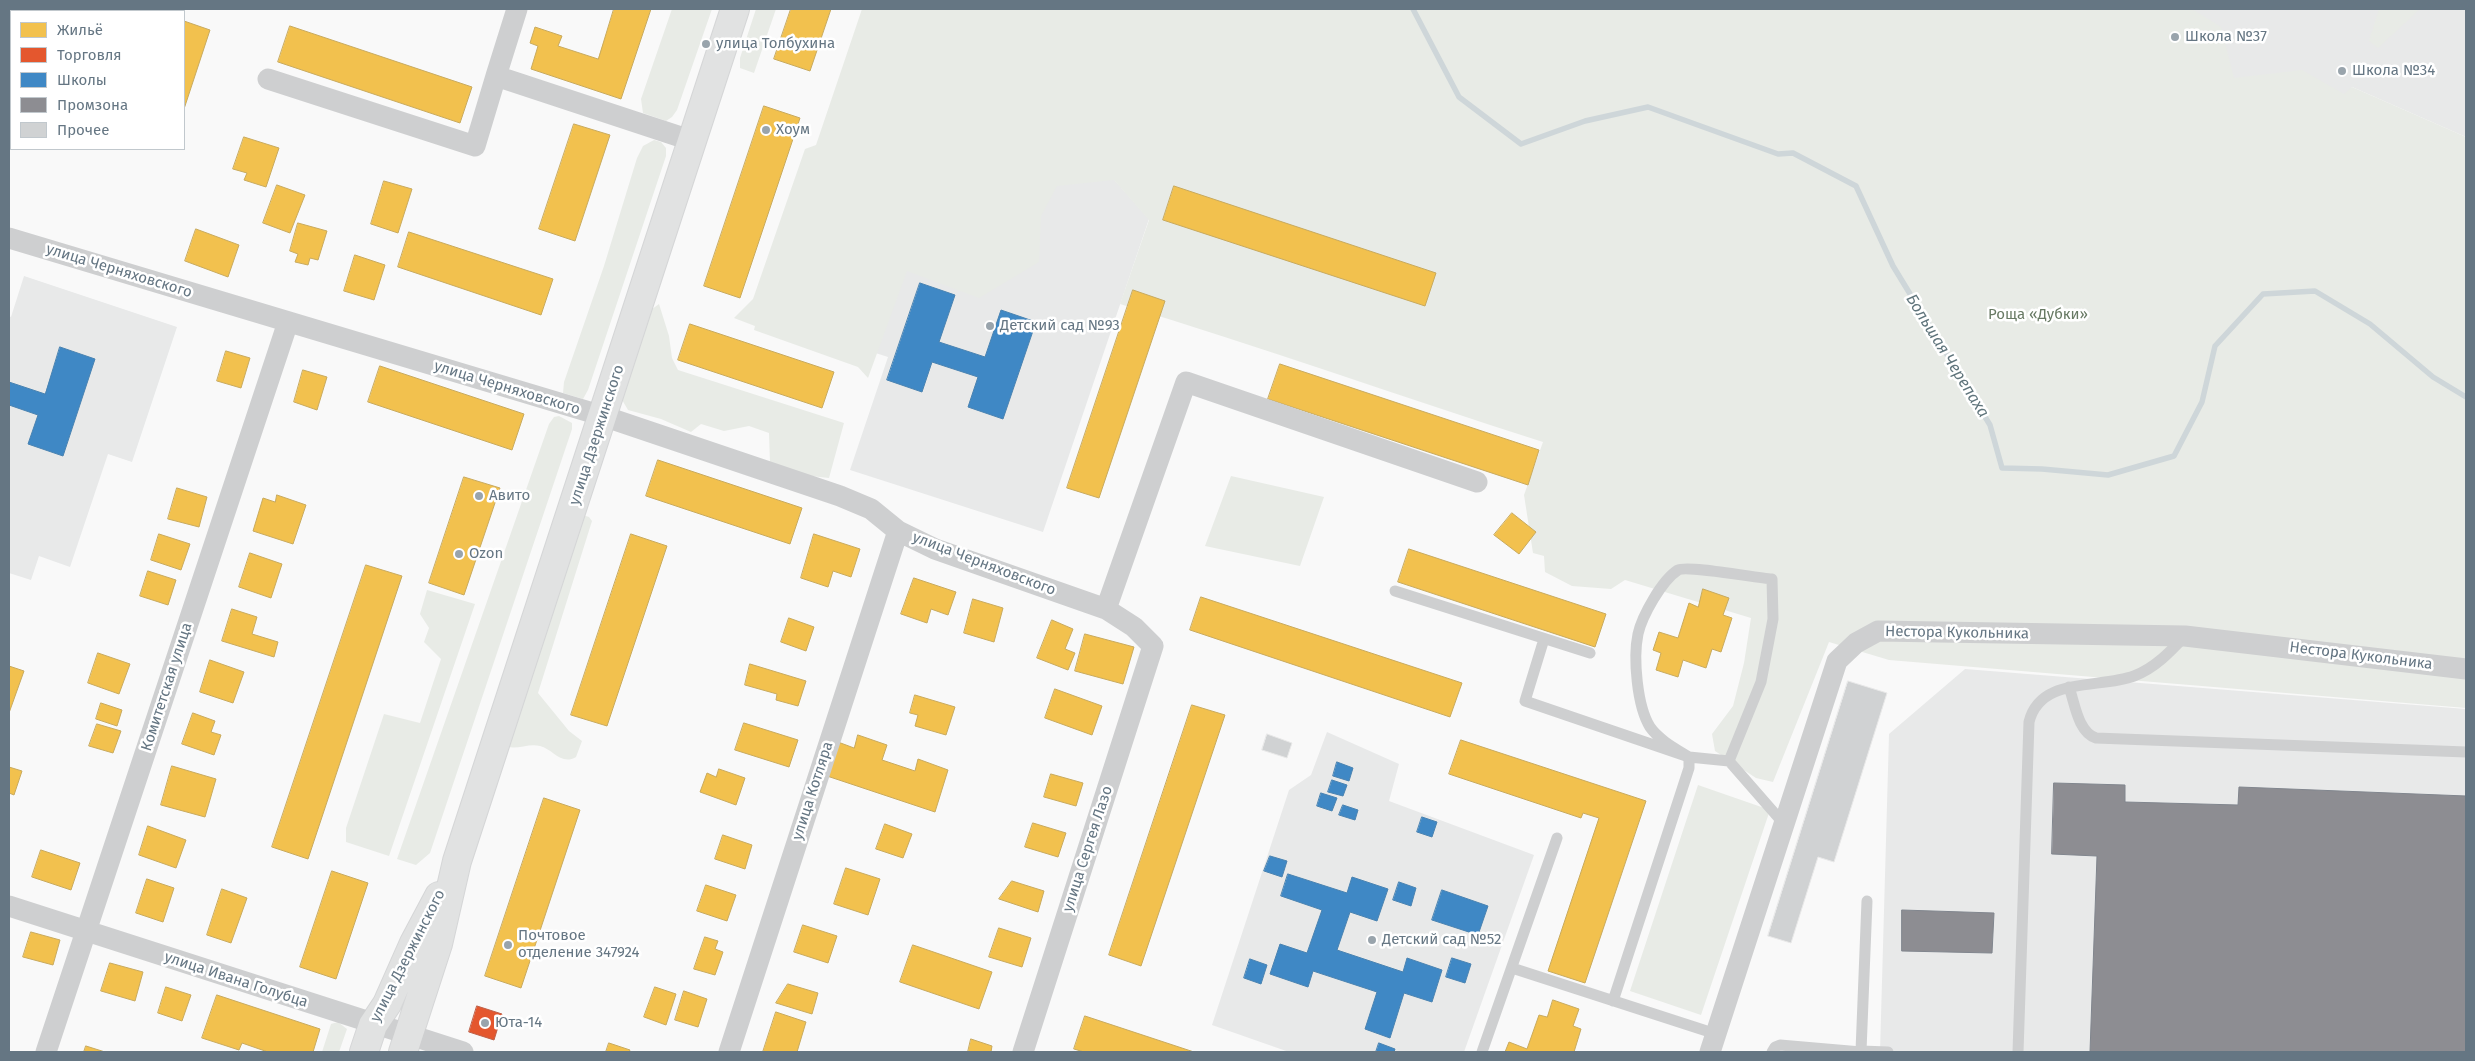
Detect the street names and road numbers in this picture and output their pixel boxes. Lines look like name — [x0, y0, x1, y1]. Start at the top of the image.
street label: улица Черняховского — [44, 240, 194, 302]
street label: улица Черняховского — [432, 357, 582, 419]
street label: улица Дзержинского — [566, 363, 628, 507]
street label: улица Черняховского — [910, 528, 1058, 600]
street label: Комитетская улица — [138, 621, 196, 753]
street label: Нестора Кукольника — [1885, 623, 2029, 643]
street label: Нестора Кукольника — [2288, 638, 2434, 674]
street label: улица Котляра — [789, 739, 837, 843]
street label: улица Сергея Лазо — [1059, 784, 1117, 914]
street label: улица Дзержинского — [367, 887, 449, 1025]
street label: улица Ивана Голубца — [162, 948, 310, 1012]

